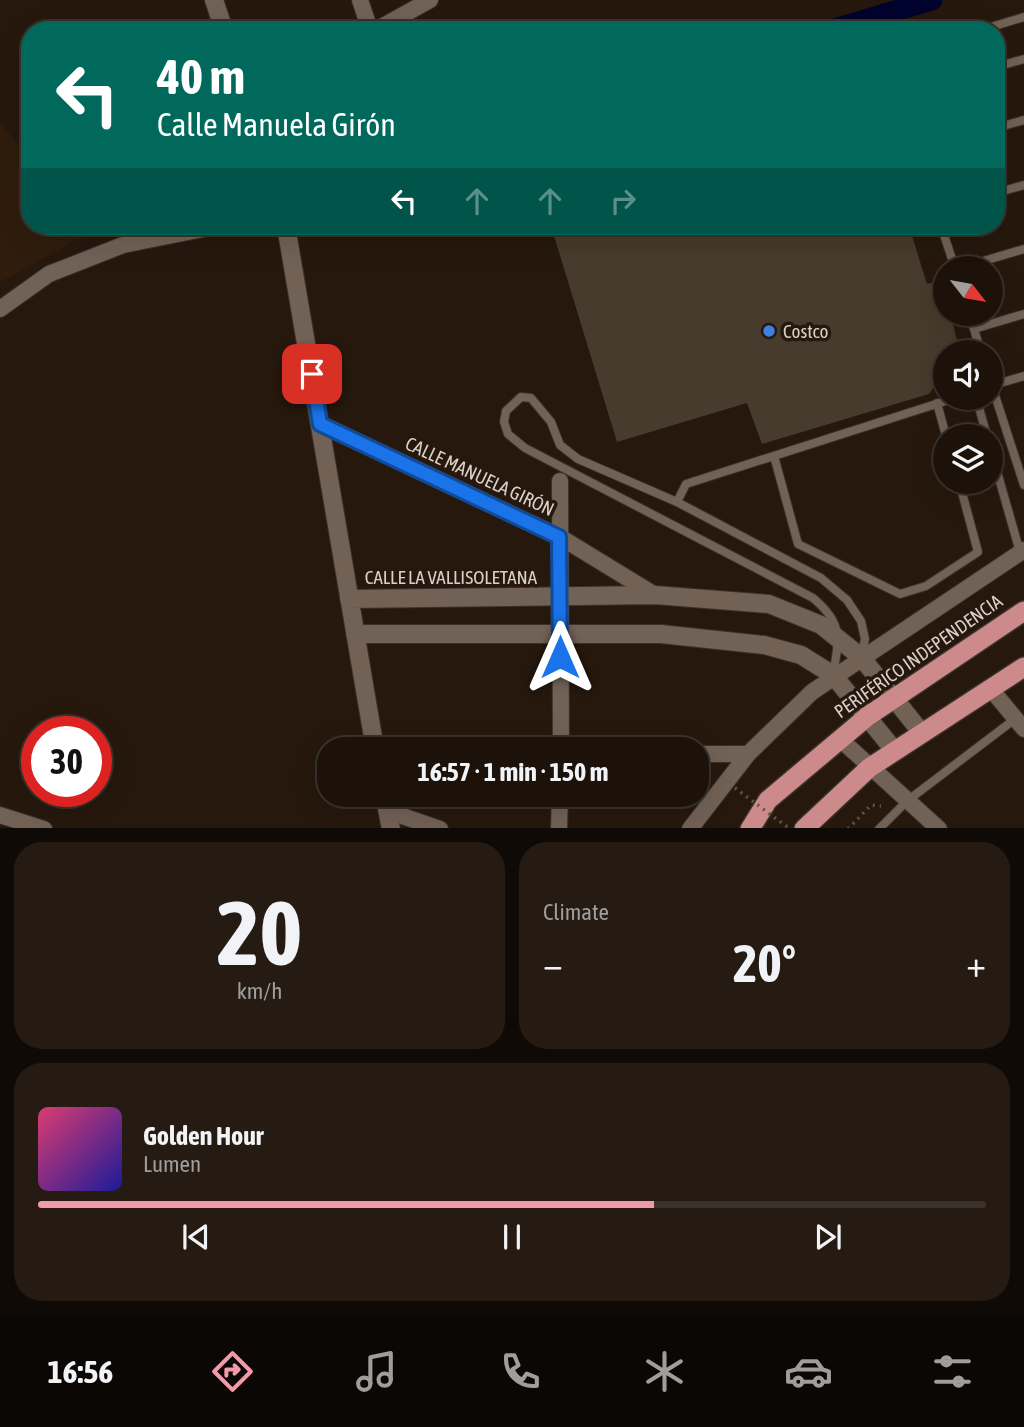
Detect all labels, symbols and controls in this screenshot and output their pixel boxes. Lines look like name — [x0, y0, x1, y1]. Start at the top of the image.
text: 40 m — [157, 48, 245, 104]
icon: left — [42, 49, 133, 140]
text: Calle Manuela Girón — [157, 106, 396, 143]
icon: left — [385, 182, 423, 220]
icon: ahead — [458, 182, 496, 220]
icon: ahead — [531, 182, 569, 220]
icon: right — [604, 182, 642, 220]
north arrow — [933, 256, 1003, 326]
map controls — [933, 256, 1003, 494]
place label: Costco — [783, 320, 828, 342]
marker: Costco — [761, 323, 777, 339]
button: sound — [933, 340, 1003, 410]
pin — [282, 344, 342, 404]
icon: arrive — [293, 355, 331, 393]
button: layers — [933, 424, 1003, 494]
street label: CALLE MANUELA GIRÓN — [402, 432, 558, 520]
street label: CALLE LA VALLISOLETANA — [365, 566, 538, 588]
street label: PERIFÉRICO INDEPENDENCIA — [830, 589, 1007, 722]
position arrow — [523, 620, 597, 694]
speed limit sign: 30 — [21, 716, 112, 807]
text: 16:57 · 1 min · 150 m — [418, 757, 608, 787]
text: 20 — [217, 880, 302, 984]
text: Climate — [543, 899, 609, 925]
text: 20° — [733, 933, 796, 993]
text: − — [543, 942, 563, 985]
text: + — [966, 942, 986, 985]
text: km/h — [237, 978, 282, 1004]
text: Golden Hour — [143, 1121, 263, 1151]
text: Lumen — [143, 1151, 201, 1177]
icon: previous — [177, 1218, 215, 1256]
icon: pause — [493, 1218, 531, 1256]
icon: next — [809, 1218, 847, 1256]
icon: directions — [208, 1347, 257, 1396]
icon: music — [352, 1347, 401, 1396]
icon: phone — [496, 1347, 545, 1396]
icon: climate — [640, 1347, 689, 1396]
icon: car — [784, 1347, 833, 1396]
icon: filters — [928, 1347, 977, 1396]
text: 16:56 — [47, 1353, 113, 1390]

